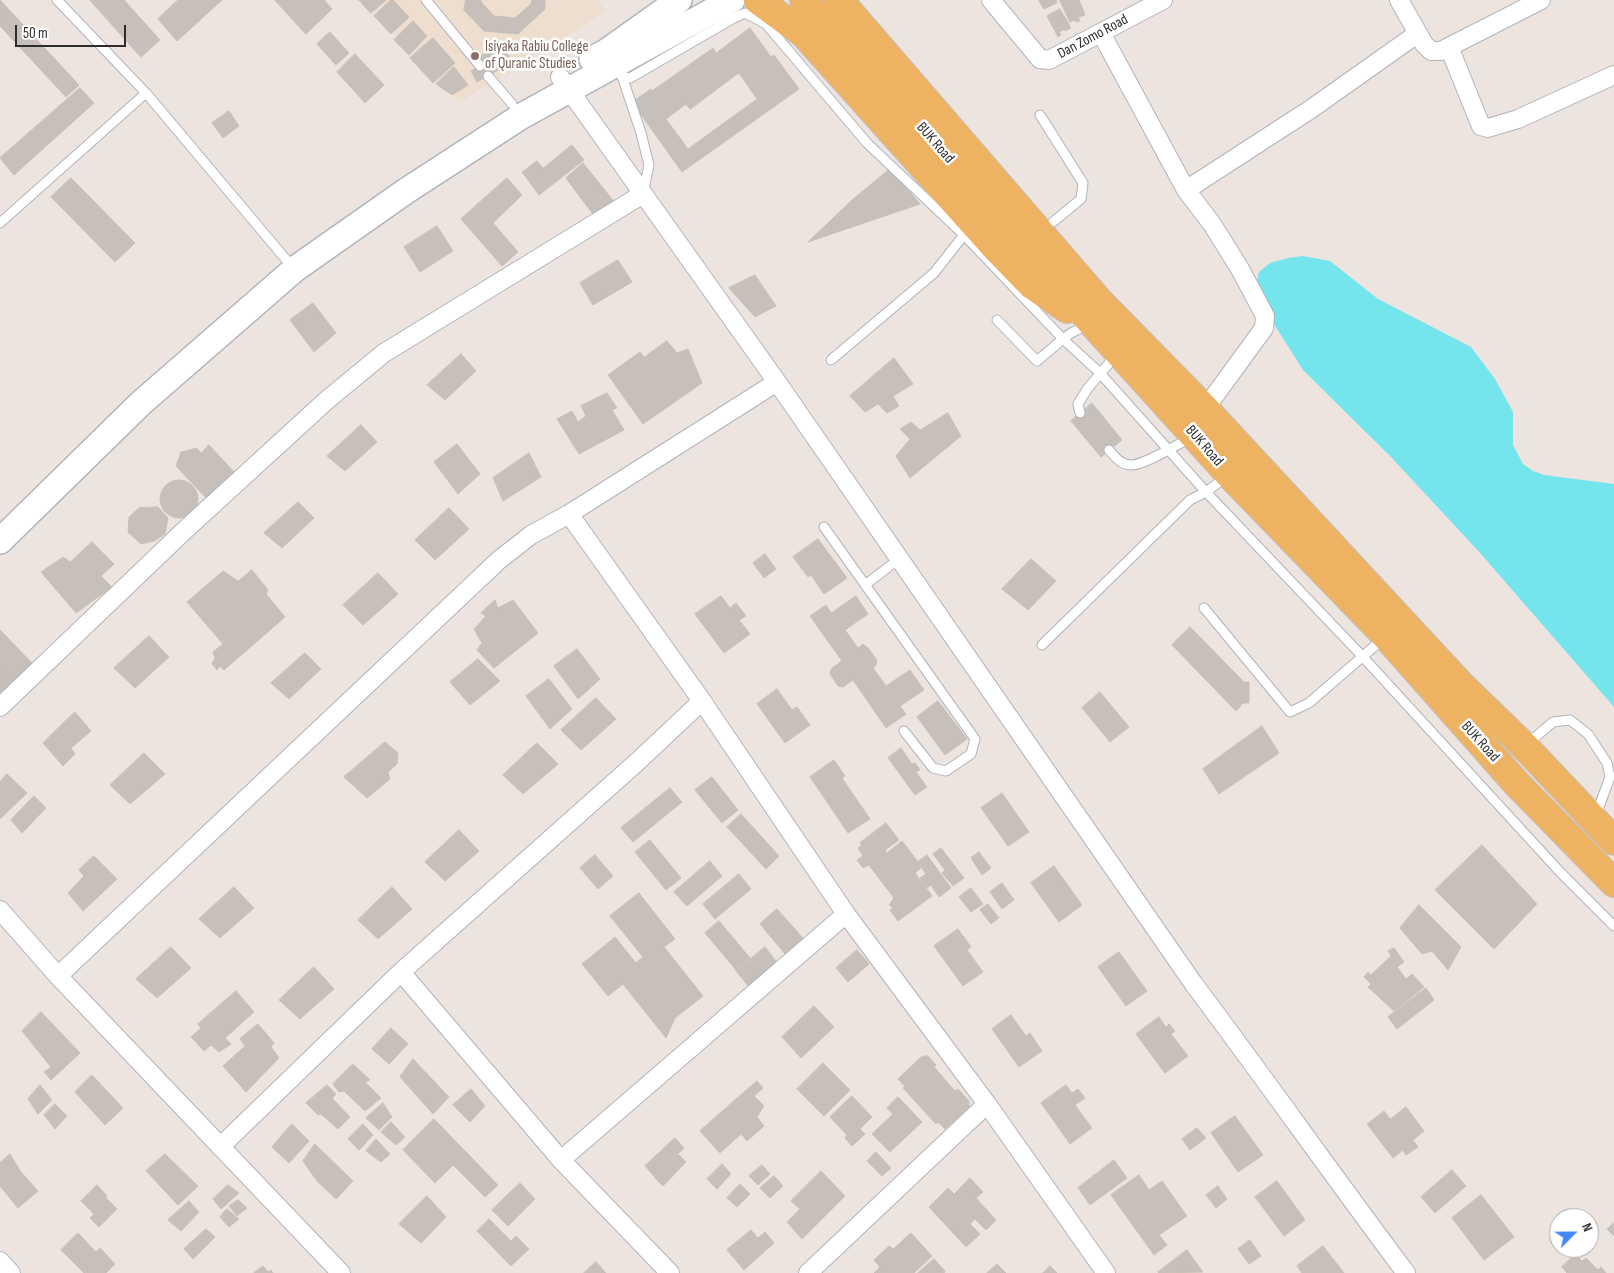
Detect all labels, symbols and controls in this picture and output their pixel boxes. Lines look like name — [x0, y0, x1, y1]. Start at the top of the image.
street label: Dan Zomo Road — [1055, 11, 1131, 63]
scale bar — [18, 15, 129, 47]
text: 50 m — [23, 24, 48, 43]
place label: Isiyaka Rabiu College of Quranic Studies — [485, 38, 589, 73]
marker: Isiyaka Rabiu College of Quranic Studies — [469, 50, 481, 62]
street label: BUK Road — [912, 119, 958, 167]
street label: BUK Road — [1181, 422, 1227, 470]
street label: BUK Road — [1457, 718, 1503, 766]
north arrow — [1549, 1208, 1599, 1258]
text: N — [1578, 1221, 1597, 1234]

